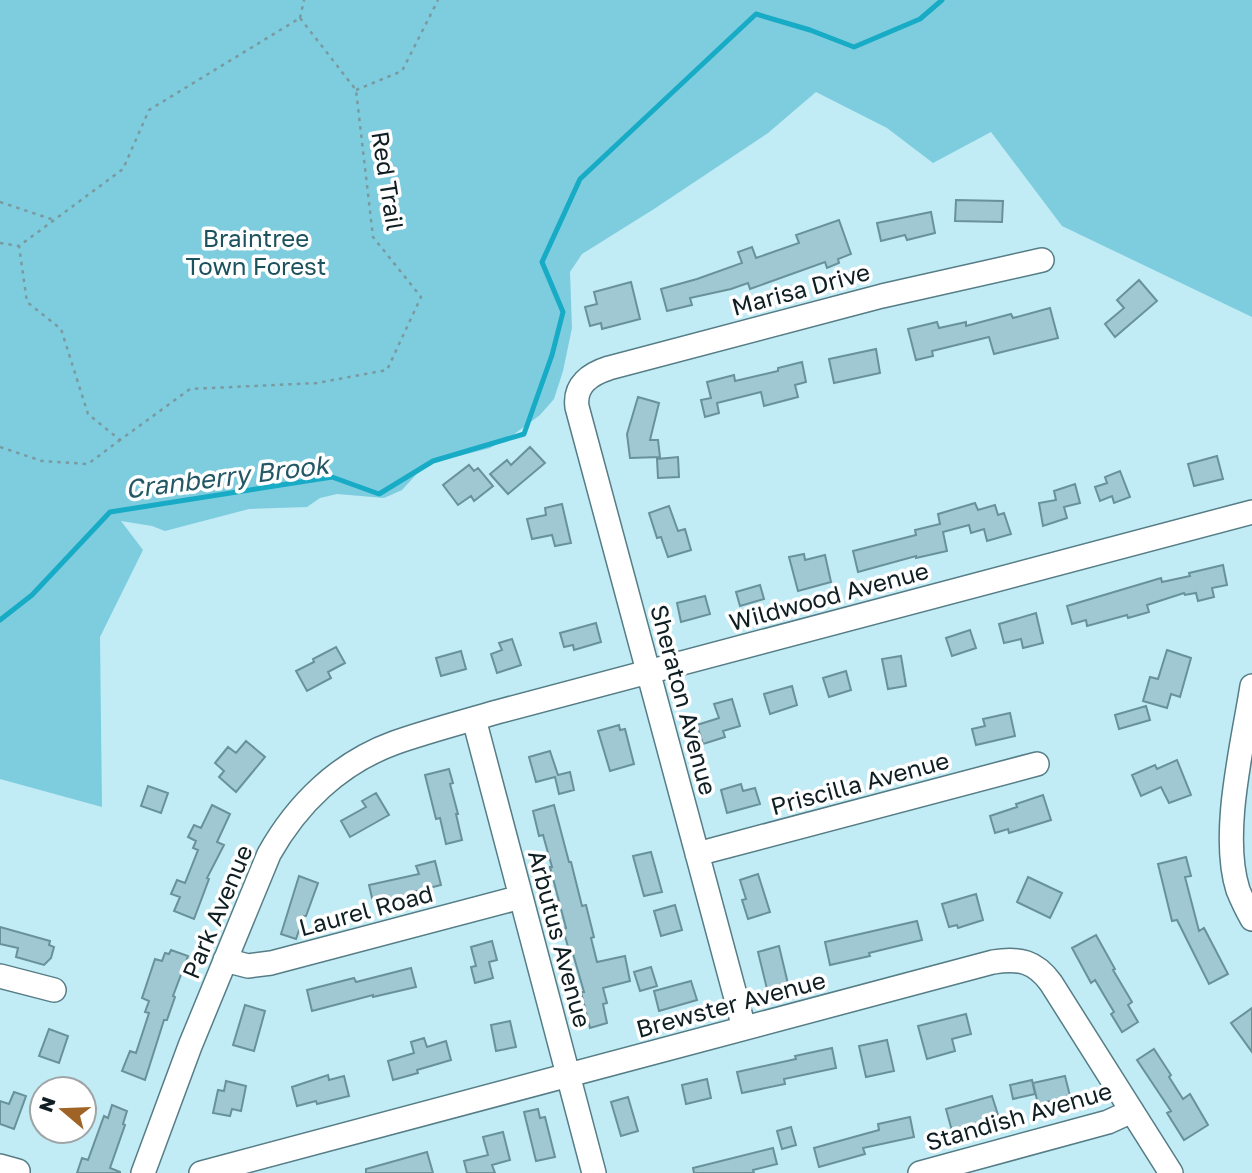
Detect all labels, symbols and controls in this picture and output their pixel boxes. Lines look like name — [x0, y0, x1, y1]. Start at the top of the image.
street label: Red Trail — [366, 129, 411, 233]
park label: Braintree Town Forest — [186, 223, 326, 280]
street label: Marisa Drive — [728, 256, 873, 321]
water label: Cranberry Brook — [124, 448, 333, 504]
street label: Wildwood Avenue — [726, 555, 931, 636]
street label: Sheraton Avenue — [645, 601, 724, 798]
street label: Priscilla Avenue — [767, 745, 952, 820]
street label: Park Avenue — [175, 840, 258, 983]
street label: Arbutus Avenue — [523, 847, 598, 1030]
street label: Laurel Road — [295, 878, 436, 941]
street label: Brewster Avenue — [633, 964, 828, 1043]
north arrow — [28, 1075, 98, 1145]
street label: Standish Avenue — [922, 1075, 1115, 1156]
text: N — [33, 1094, 60, 1115]

